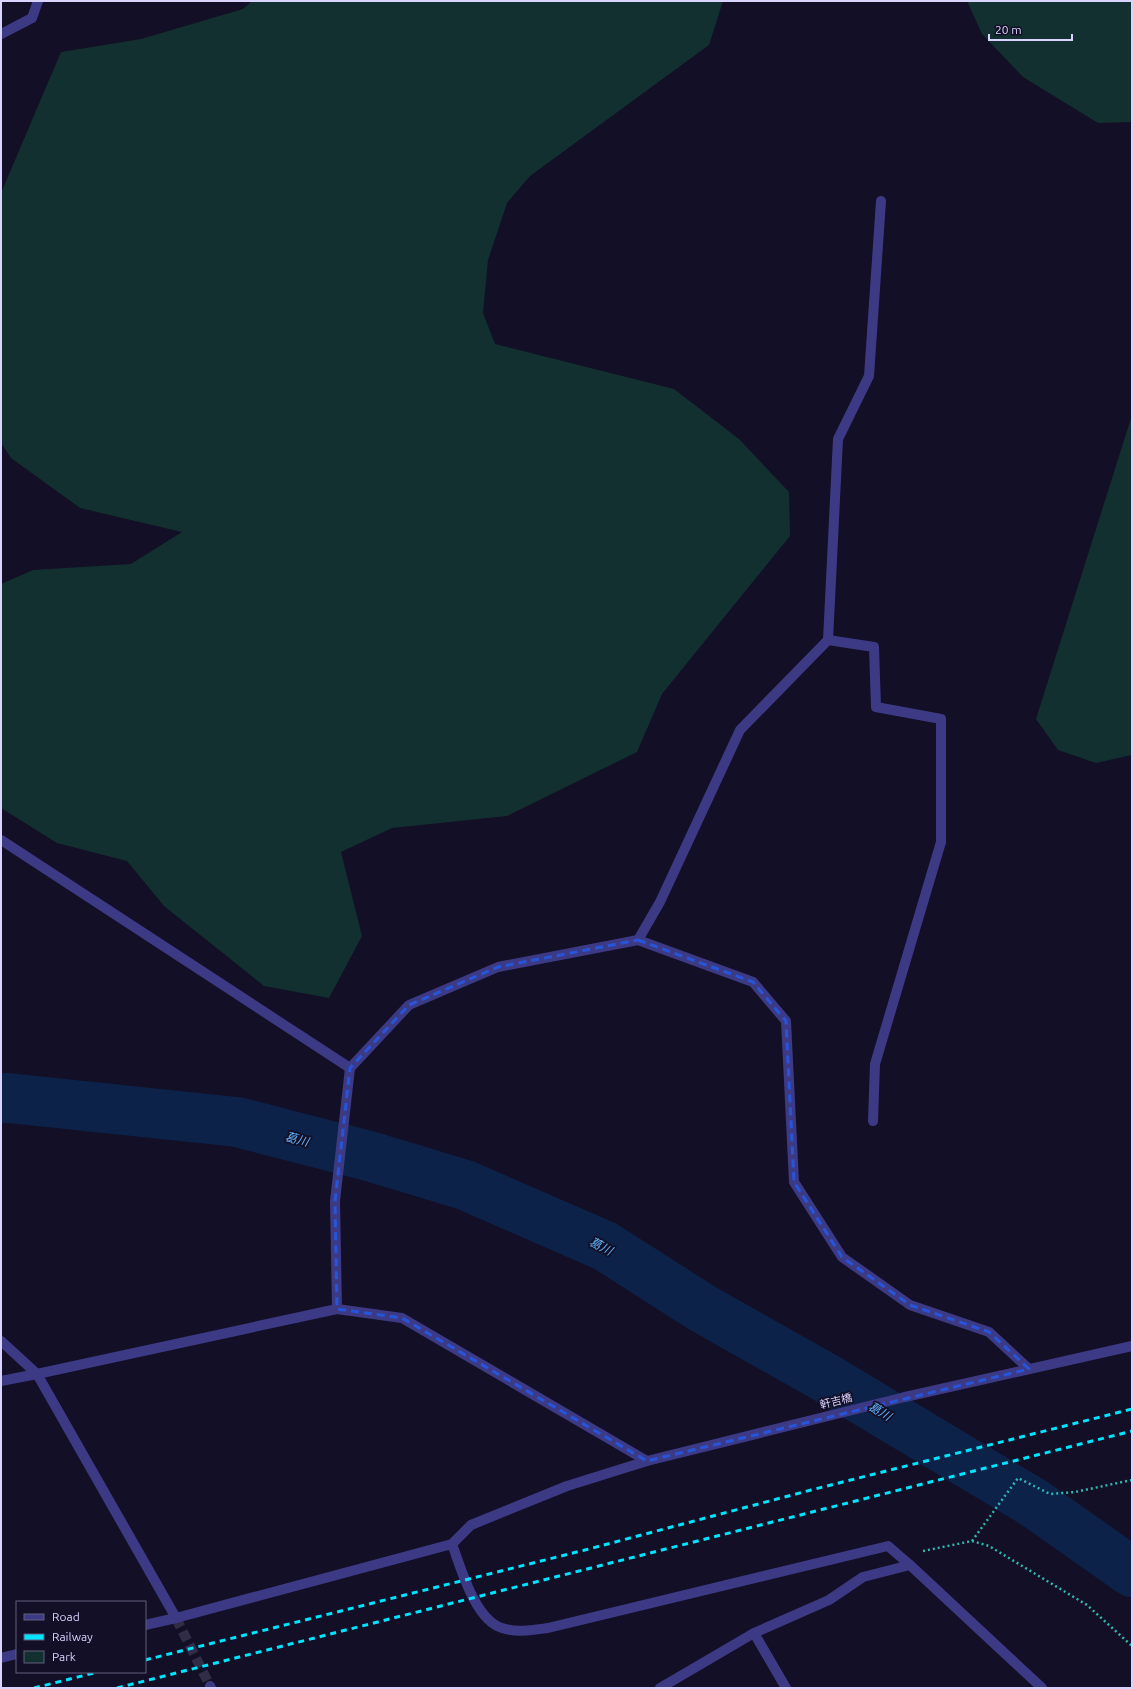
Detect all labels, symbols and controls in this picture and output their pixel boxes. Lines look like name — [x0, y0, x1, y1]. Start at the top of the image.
scale bar — [989, 16, 1072, 42]
text: 20 m — [995, 23, 1022, 36]
water label: 葛川 — [284, 1130, 312, 1149]
water label: 葛川 — [587, 1235, 616, 1258]
street label: 軒吉橋 — [819, 1391, 853, 1411]
water label: 葛川 — [866, 1399, 895, 1424]
legend — [16, 1601, 146, 1673]
text: Road — [52, 1610, 80, 1623]
text: Railway — [52, 1630, 93, 1643]
text: Park — [52, 1650, 76, 1663]

